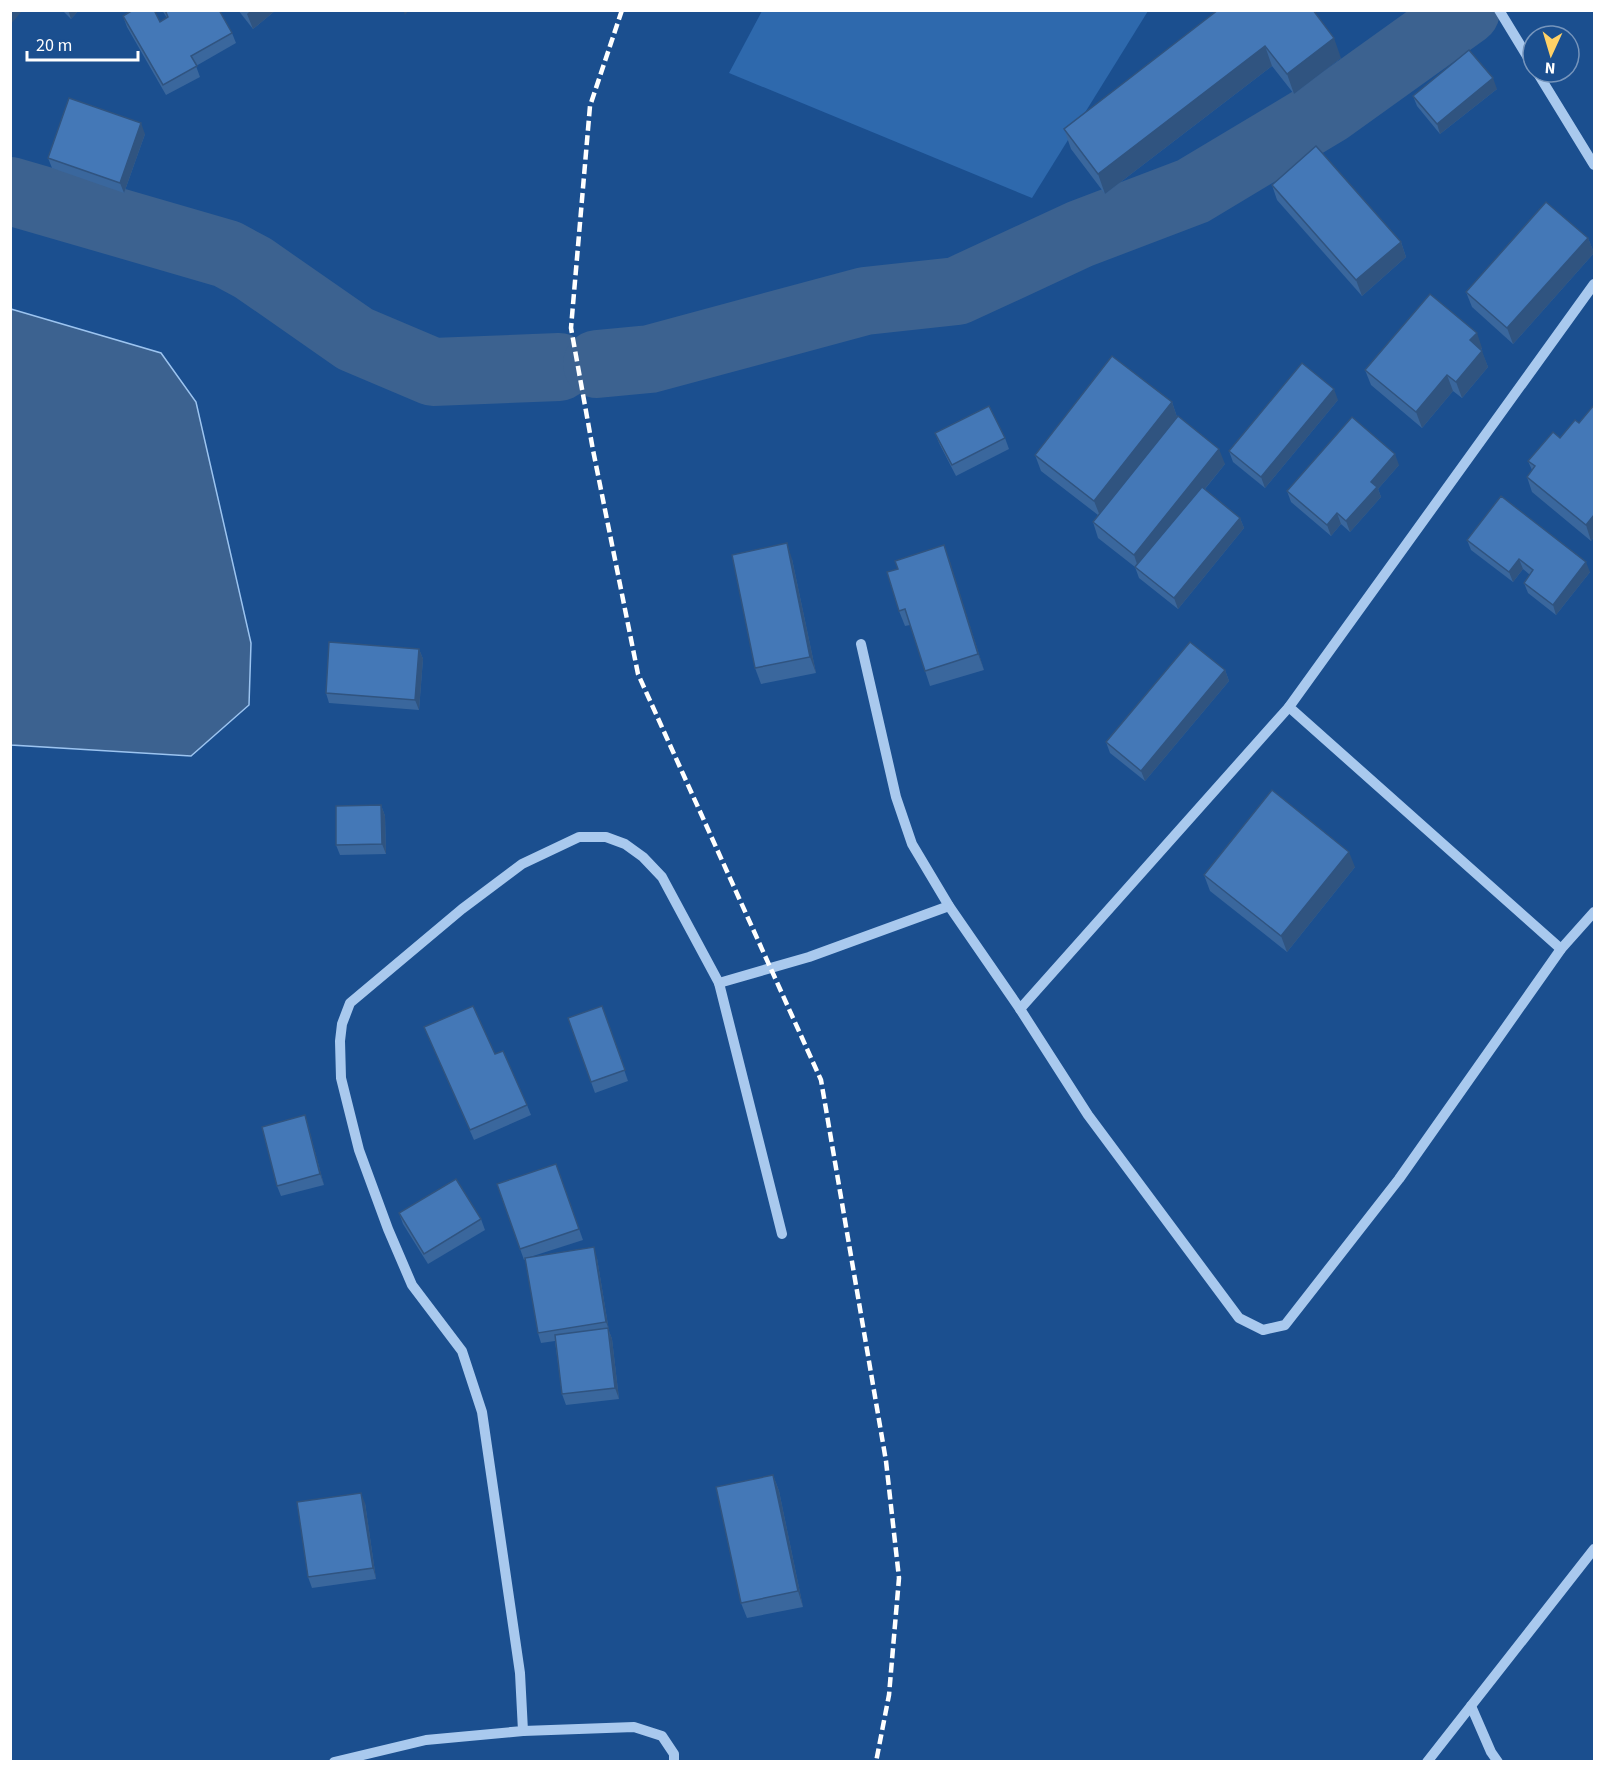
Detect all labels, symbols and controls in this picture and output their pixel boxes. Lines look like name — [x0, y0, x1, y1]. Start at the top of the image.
scale bar — [27, 24, 138, 62]
north arrow — [1521, 24, 1581, 84]
text: 20 m — [36, 33, 72, 58]
text: N — [1544, 57, 1556, 79]

